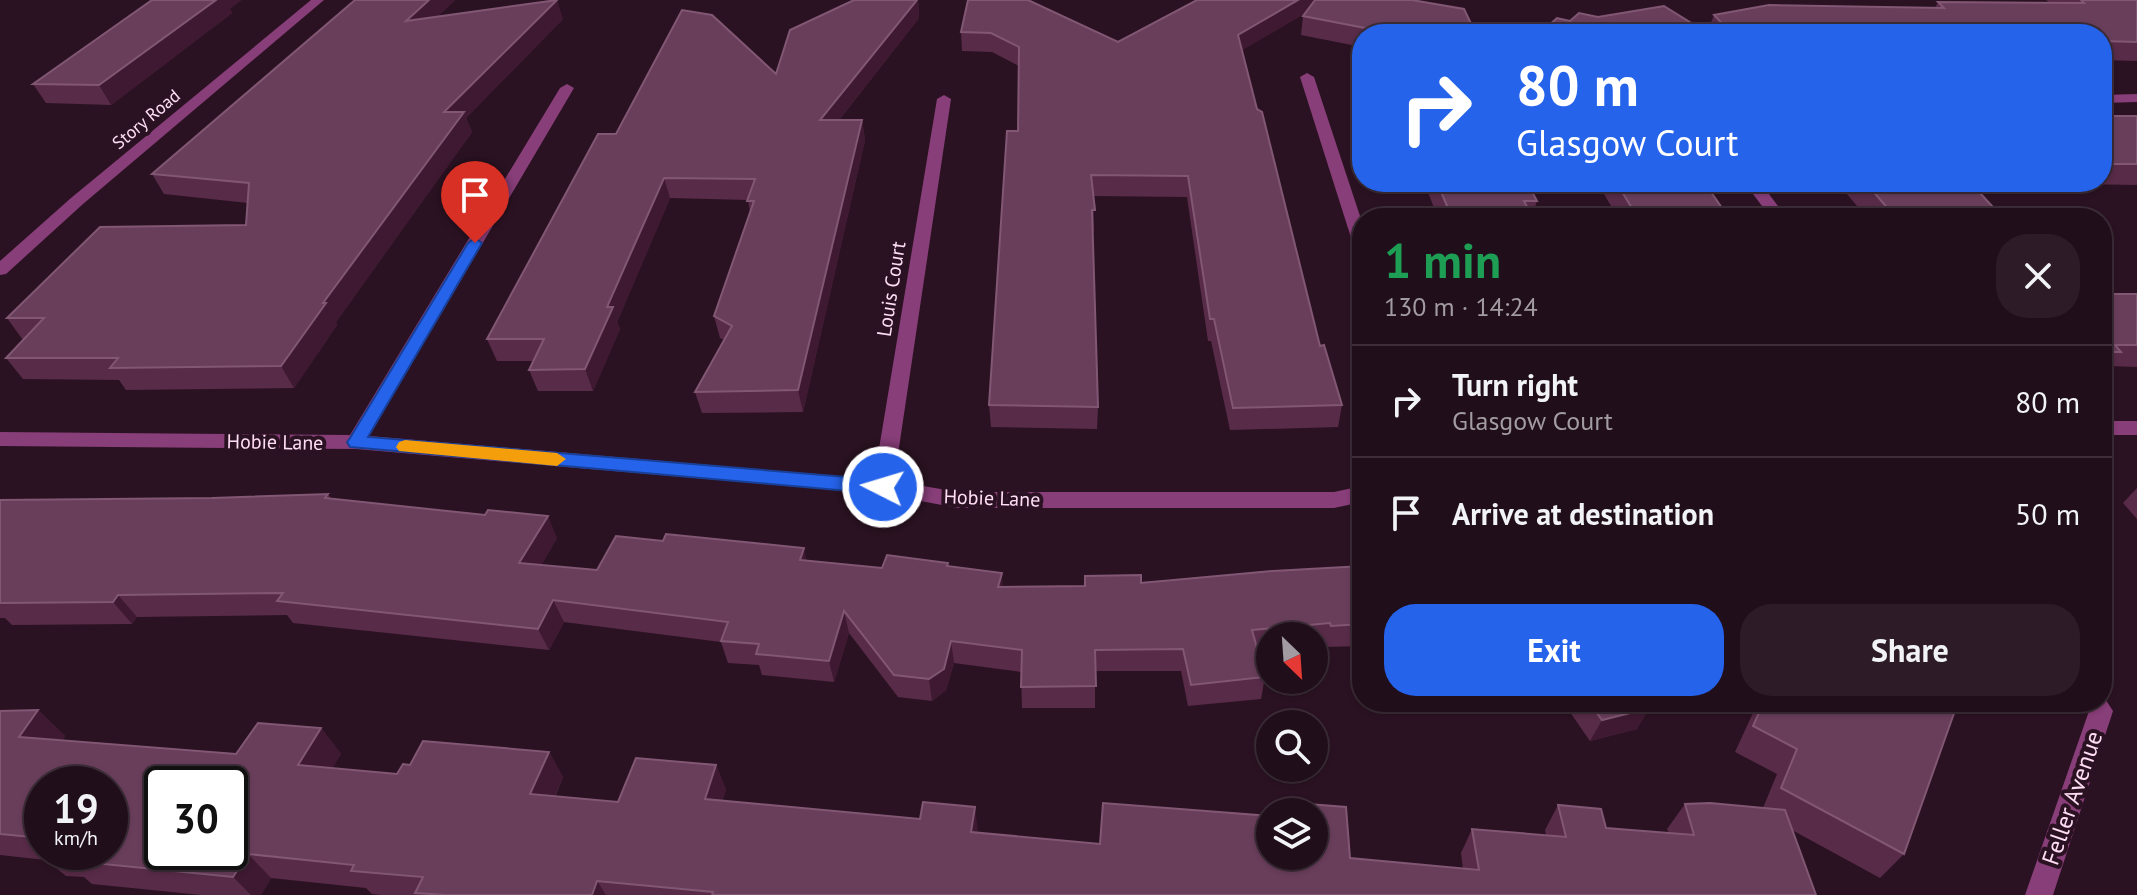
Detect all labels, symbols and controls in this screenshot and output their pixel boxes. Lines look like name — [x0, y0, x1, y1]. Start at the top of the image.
text: 80 m — [1516, 49, 1639, 121]
icon: right — [1384, 56, 1488, 160]
street label: Story Road — [107, 84, 185, 154]
text: Glasgow Court — [1516, 119, 1739, 166]
pin — [441, 161, 509, 243]
icon: arrive — [453, 173, 497, 217]
text: 1 min — [1384, 229, 1501, 291]
button: close — [1996, 234, 2080, 318]
street label: Louis Court — [871, 239, 911, 339]
text: 130 m · 14:24 — [1384, 290, 1538, 323]
text: Turn right — [1452, 365, 1578, 404]
icon: right — [1384, 379, 1428, 423]
text: 80 m — [2015, 382, 2080, 421]
text: Glasgow Court — [1452, 404, 1613, 437]
street label: Hobie Lane — [226, 428, 324, 456]
position arrow — [841, 445, 925, 529]
street label: Hobie Lane — [943, 483, 1041, 513]
icon: arrive — [1384, 491, 1428, 535]
text: Arrive at destination — [1452, 494, 1714, 533]
text: 50 m — [2015, 494, 2080, 533]
button: Exit — [1384, 604, 1724, 696]
button: Share — [1740, 604, 2080, 696]
north arrow — [1256, 622, 1328, 694]
map controls — [1256, 622, 1328, 870]
button: search — [1256, 710, 1328, 782]
street label: Feller Avenue — [2035, 727, 2109, 869]
speed limit sign: 30 — [144, 766, 248, 870]
text: 19 — [53, 782, 99, 834]
button: layers — [1256, 798, 1328, 870]
text: km/h — [54, 825, 98, 851]

